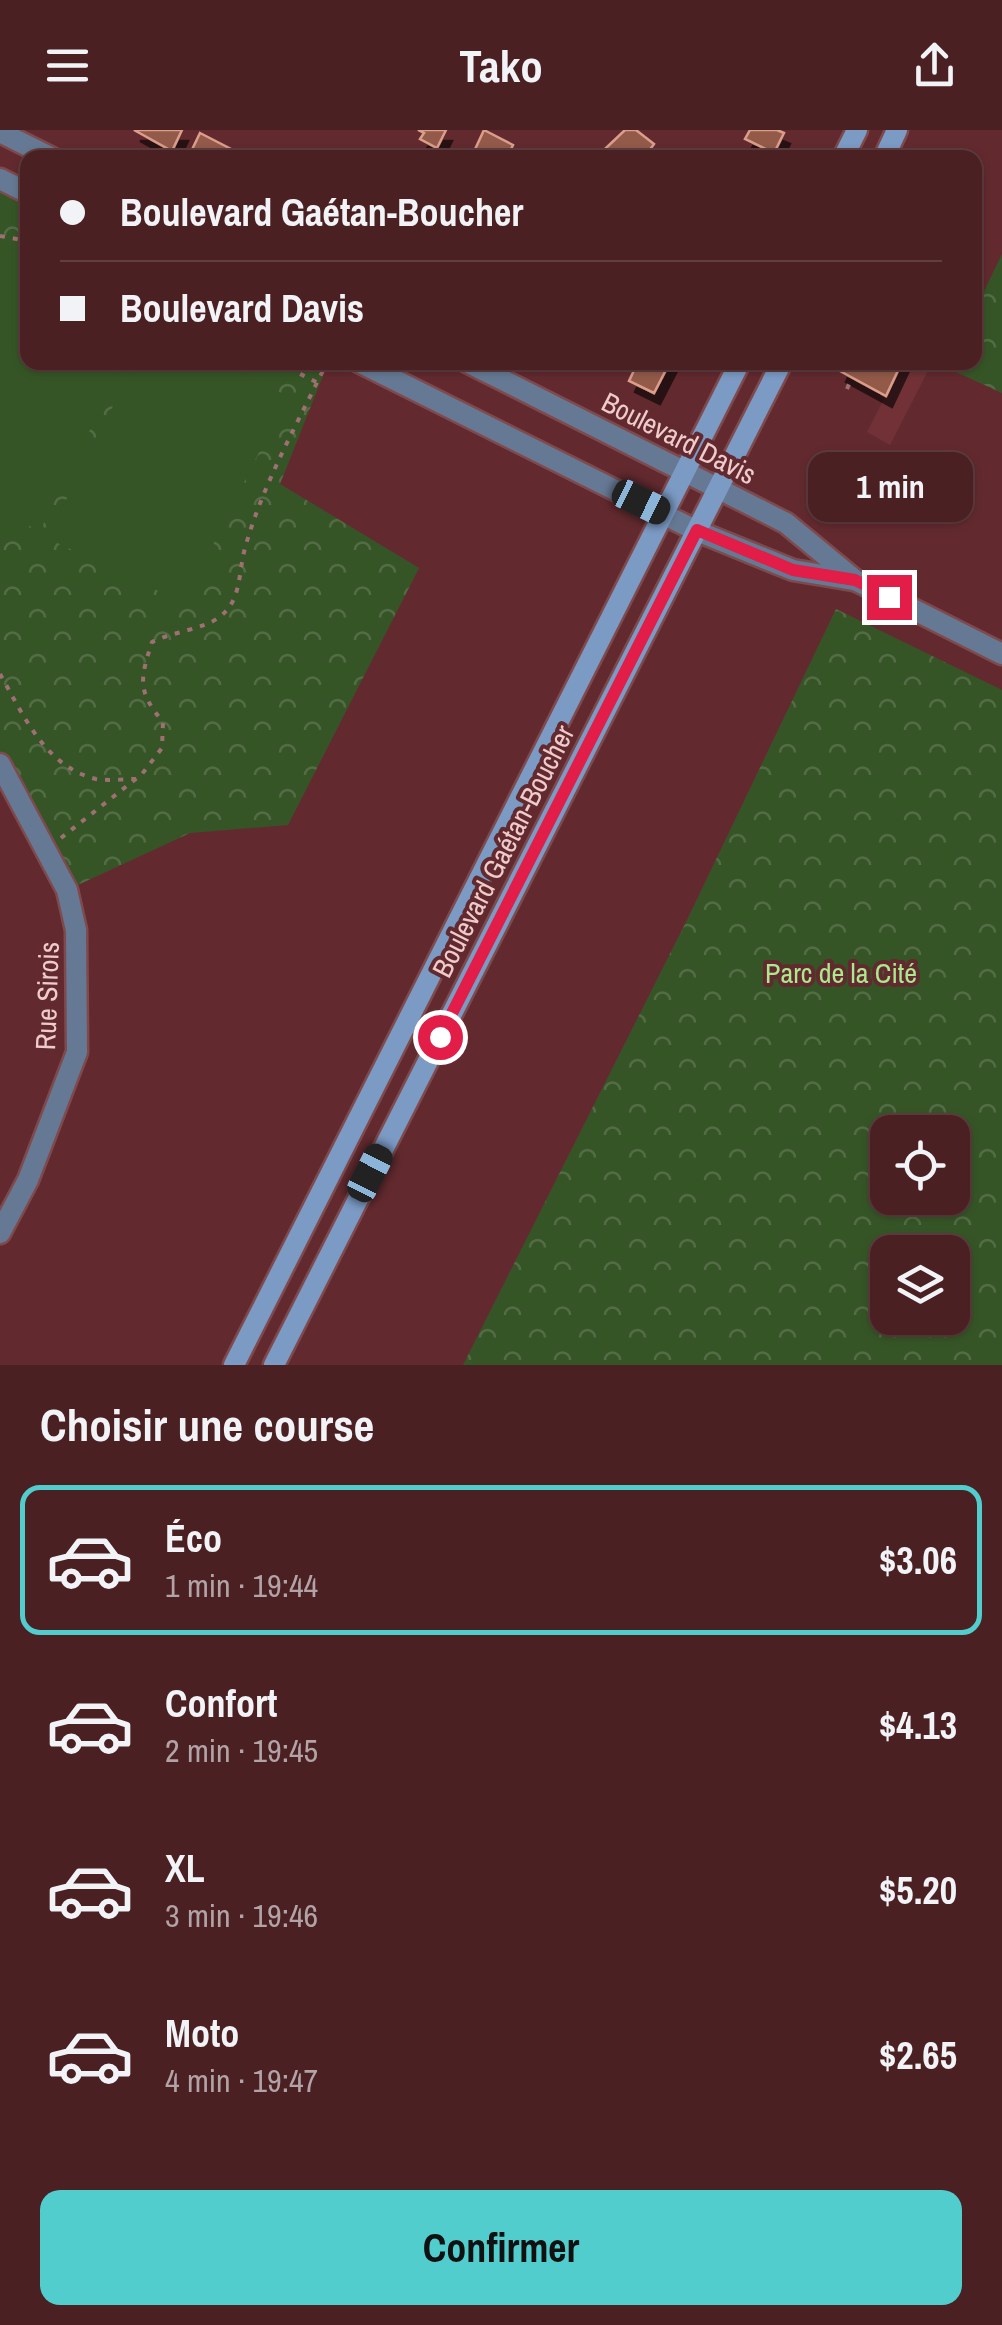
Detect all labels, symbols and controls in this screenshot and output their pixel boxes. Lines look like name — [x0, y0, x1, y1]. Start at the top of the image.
text: Tako — [459, 35, 543, 96]
icon: menu — [40, 38, 95, 93]
icon: share — [907, 38, 962, 93]
text: Boulevard Gaétan-Boucher — [120, 187, 523, 238]
text: Boulevard Davis — [120, 283, 364, 334]
street label: Boulevard Davis — [595, 383, 763, 493]
callout: 1 min — [806, 452, 972, 522]
text: 1 min — [856, 465, 925, 508]
car — [607, 475, 675, 529]
route end — [867, 575, 912, 620]
street label: Boulevard Gaétan-Boucher — [423, 718, 583, 984]
street label: Rue Sirois — [26, 941, 68, 1051]
park label: Parc de la Cité — [765, 954, 917, 992]
route start — [418, 1015, 463, 1060]
map controls — [870, 1115, 970, 1335]
button: locate — [870, 1115, 970, 1215]
car — [343, 1139, 397, 1207]
button: layers — [870, 1235, 970, 1335]
text: Choisir une course — [40, 1394, 374, 1455]
text: Éco — [165, 1513, 222, 1564]
icon: car — [45, 1515, 135, 1605]
text: $3.06 — [879, 1535, 957, 1586]
text: 1 min · 19:44 — [165, 1564, 318, 1607]
text: Confort — [165, 1678, 277, 1729]
icon: car — [45, 1680, 135, 1770]
text: $4.13 — [879, 1700, 957, 1751]
text: 2 min · 19:45 — [165, 1729, 318, 1772]
text: XL — [165, 1843, 205, 1894]
icon: car — [45, 1845, 135, 1935]
text: $5.20 — [879, 1865, 957, 1916]
text: 3 min · 19:46 — [165, 1894, 318, 1937]
text: Moto — [165, 2008, 239, 2059]
icon: car — [45, 2010, 135, 2100]
text: $2.65 — [879, 2030, 957, 2081]
text: 4 min · 19:47 — [165, 2059, 318, 2102]
button: Confirmer — [40, 2190, 962, 2305]

